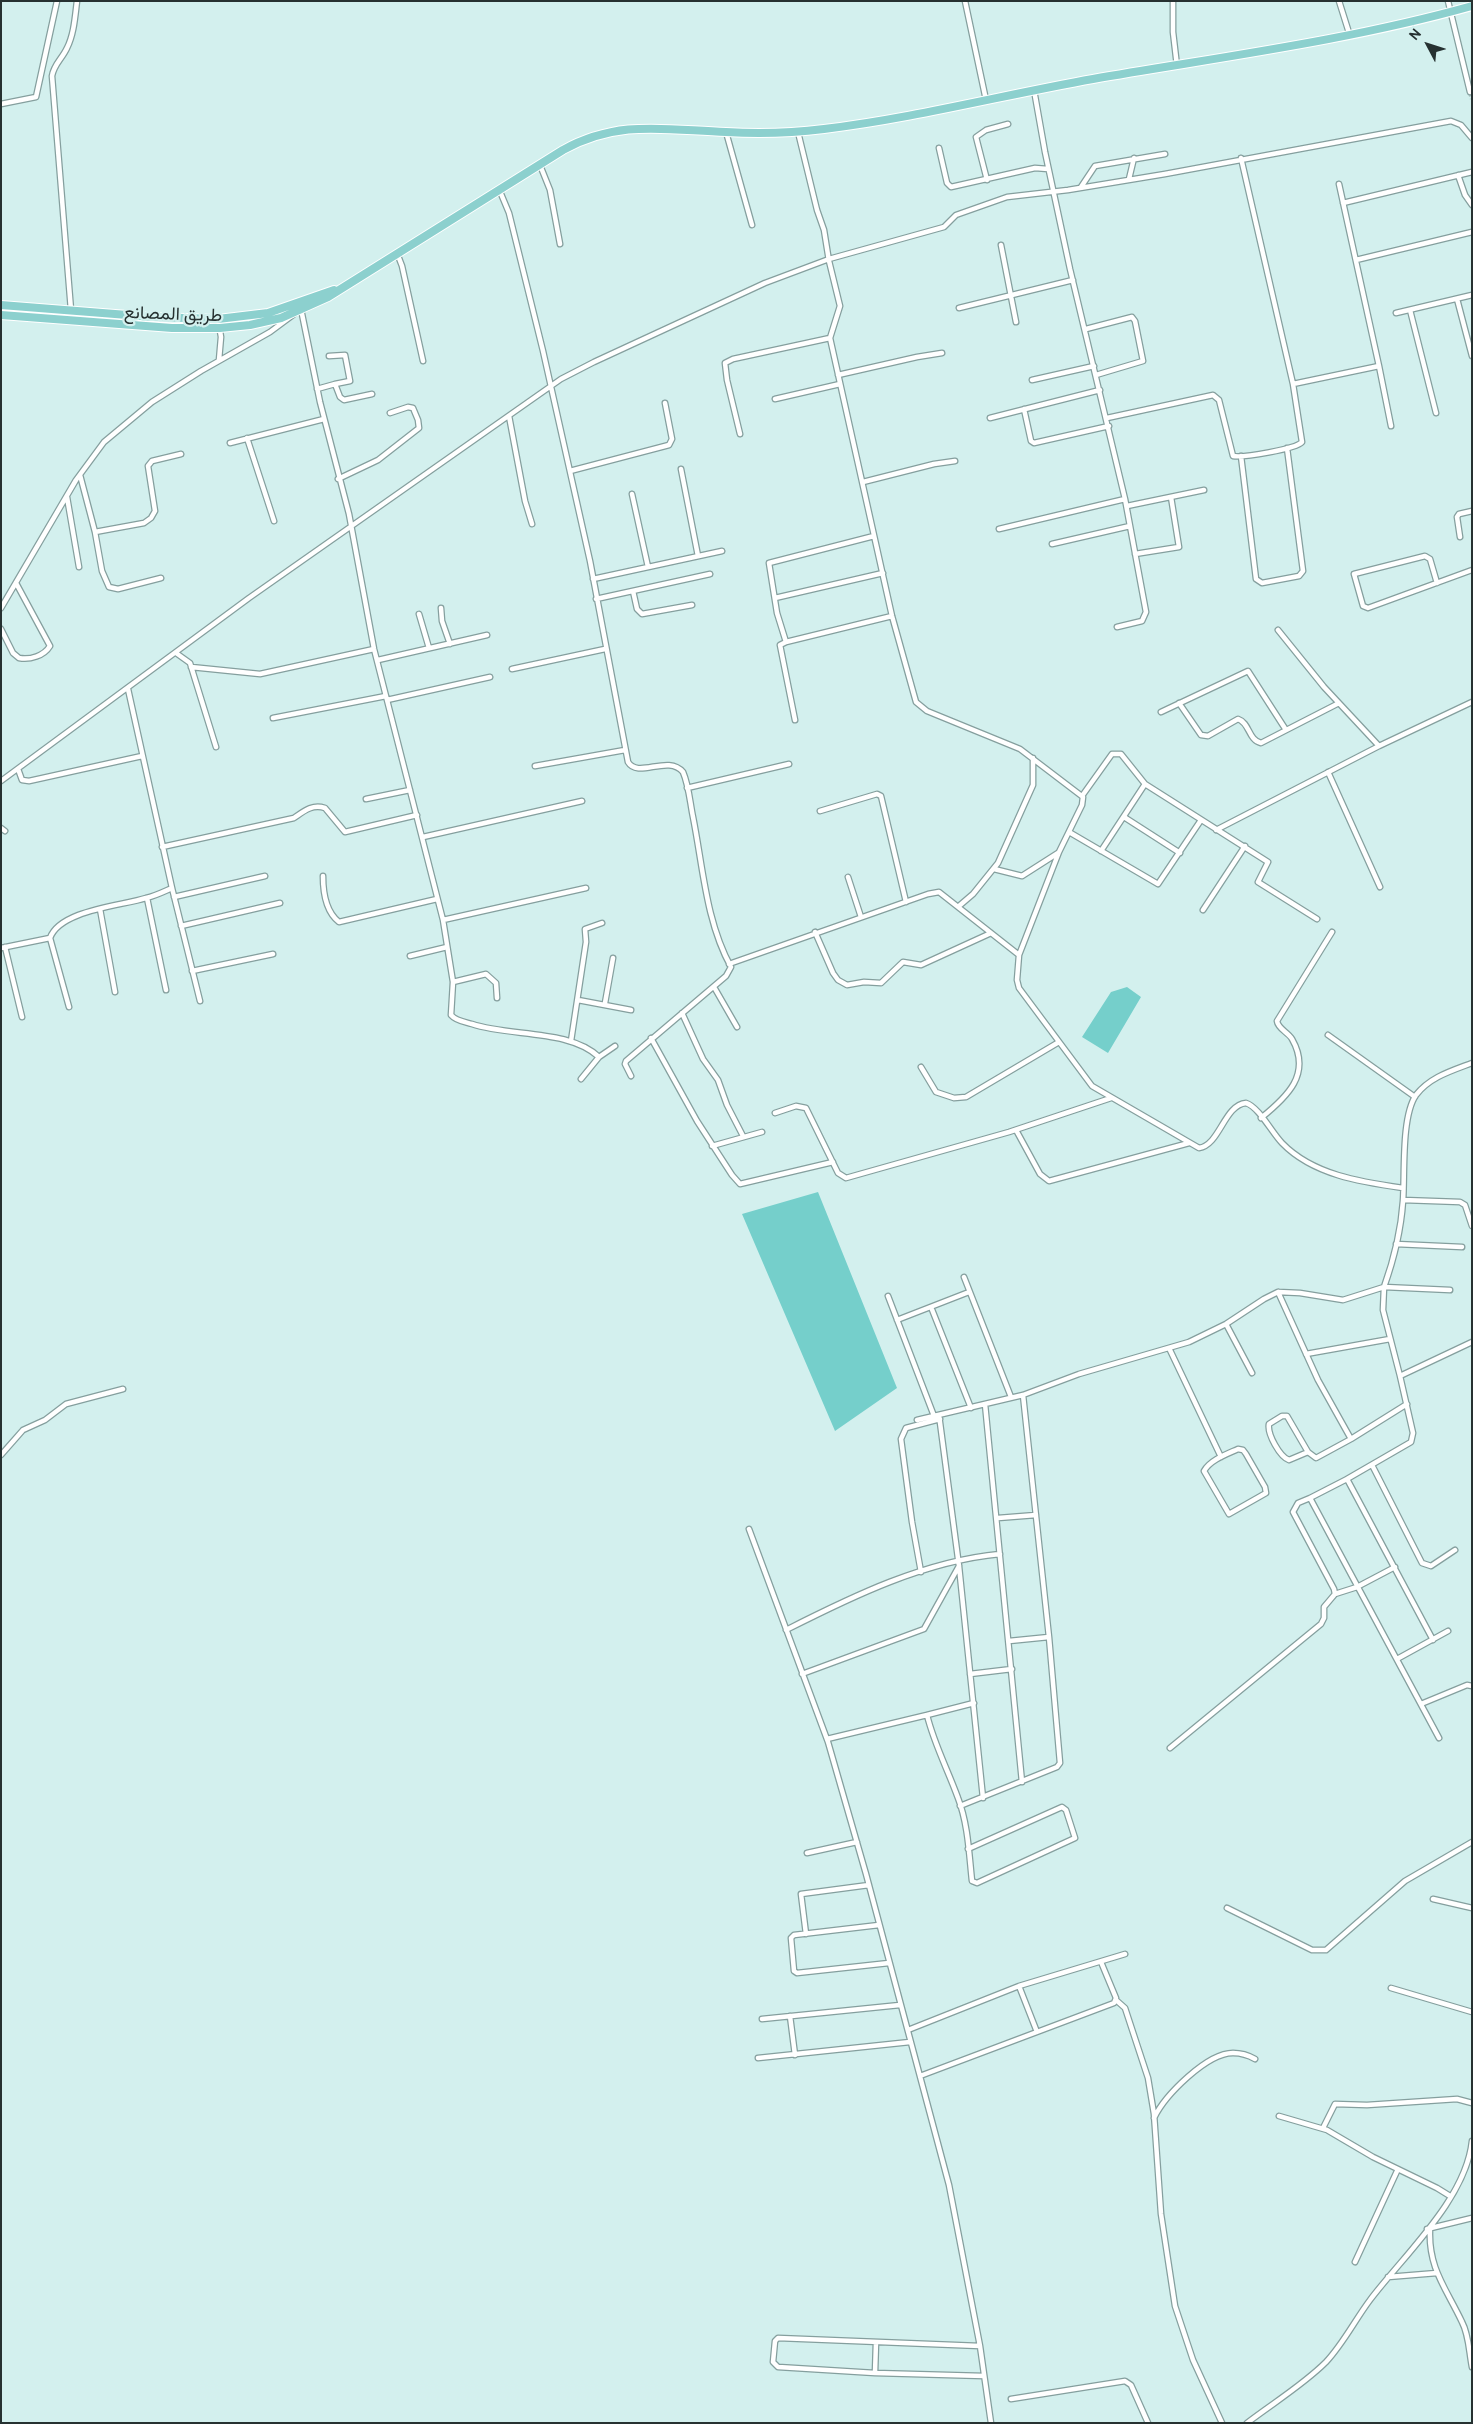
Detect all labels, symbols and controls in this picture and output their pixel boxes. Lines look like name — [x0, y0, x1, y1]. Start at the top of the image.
north arrow — [1403, 20, 1453, 70]
text: N — [1406, 26, 1426, 44]
street label: طريق المصانع — [124, 303, 222, 329]

